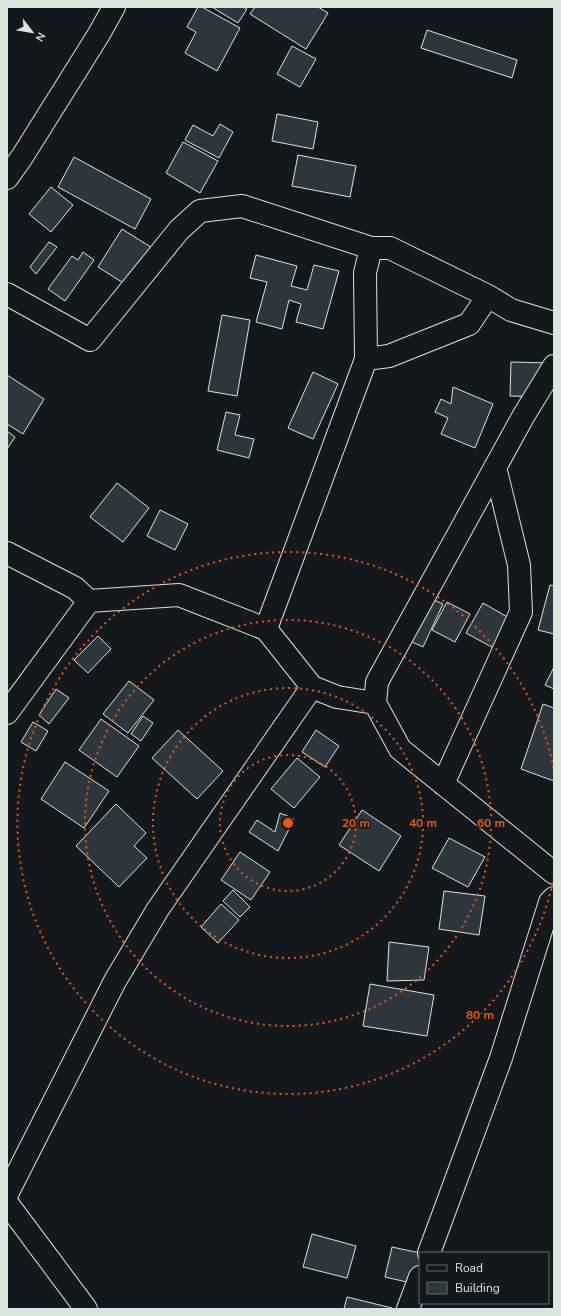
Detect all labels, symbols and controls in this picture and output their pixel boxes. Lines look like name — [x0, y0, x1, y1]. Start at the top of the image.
north arrow — [12, 12, 52, 52]
text: N — [32, 30, 49, 44]
text: 20 m — [342, 815, 370, 831]
text: 40 m — [409, 815, 437, 831]
text: 60 m — [477, 815, 505, 831]
centre of rings — [281, 816, 295, 830]
text: 80 m — [466, 1007, 494, 1023]
legend — [419, 1252, 549, 1304]
text: Road — [455, 1260, 483, 1276]
text: Building — [455, 1280, 500, 1296]

